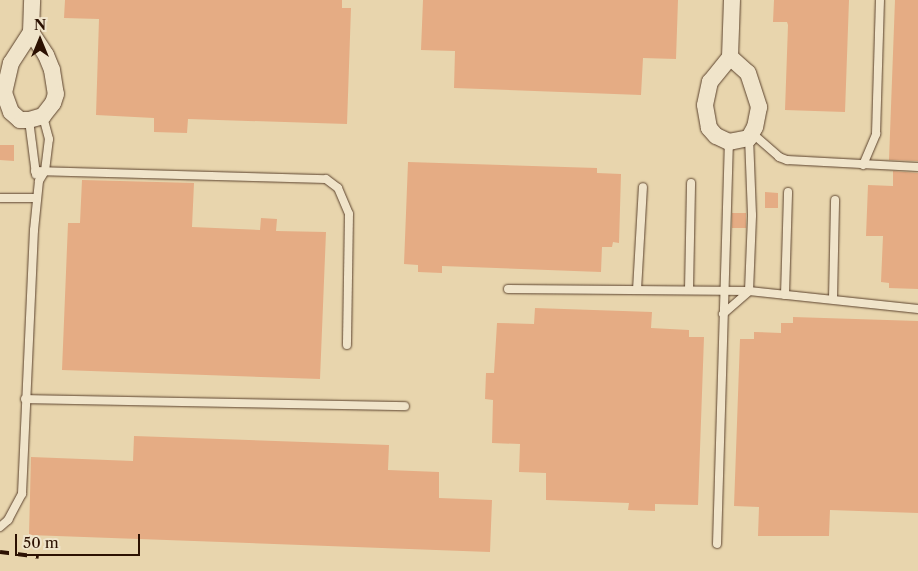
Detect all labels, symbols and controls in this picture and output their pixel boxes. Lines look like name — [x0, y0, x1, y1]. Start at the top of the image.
north arrow — [15, 15, 65, 65]
text: N — [34, 16, 46, 34]
scale bar — [18, 524, 142, 556]
text: 50 m — [23, 533, 59, 552]

